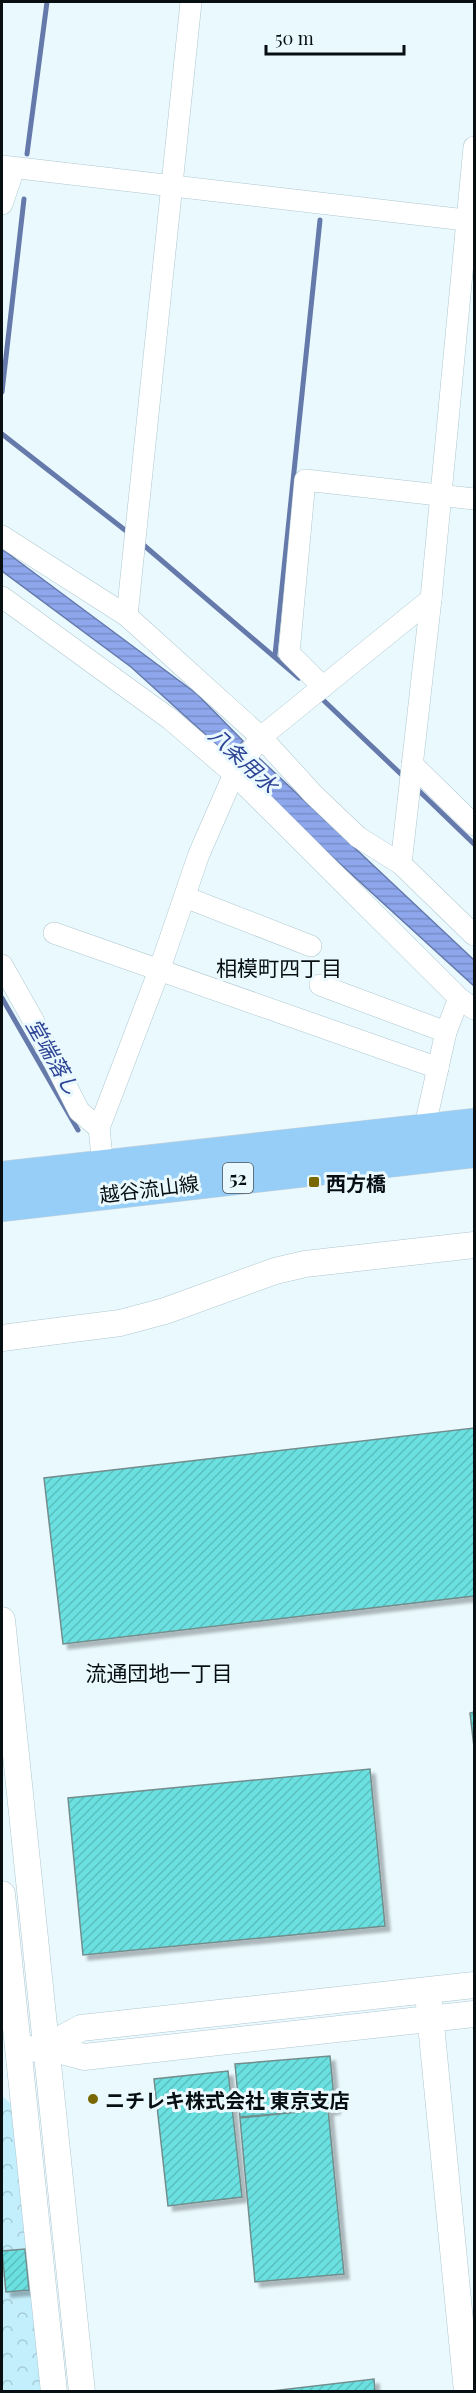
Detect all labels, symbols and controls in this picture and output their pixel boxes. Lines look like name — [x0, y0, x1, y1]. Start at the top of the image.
scale bar — [266, 18, 404, 56]
text: 50 m — [275, 26, 314, 50]
water label: 八条用水 — [204, 720, 286, 799]
district label: 相模町四丁目 — [216, 953, 342, 981]
water label: 堂端落し — [21, 1013, 87, 1099]
road number: 52 — [223, 1163, 253, 1193]
street label: 越谷流山線 — [98, 1169, 200, 1207]
place label: 西方橋 — [326, 1169, 386, 1196]
marker: 西方橋 — [307, 1175, 321, 1189]
district label: 流通団地一丁目 — [86, 1658, 233, 1686]
place label: ニチレキ株式会社 東京支店 — [105, 2086, 350, 2113]
marker: ニチレキ株式会社 東京支店 — [86, 2092, 100, 2106]

